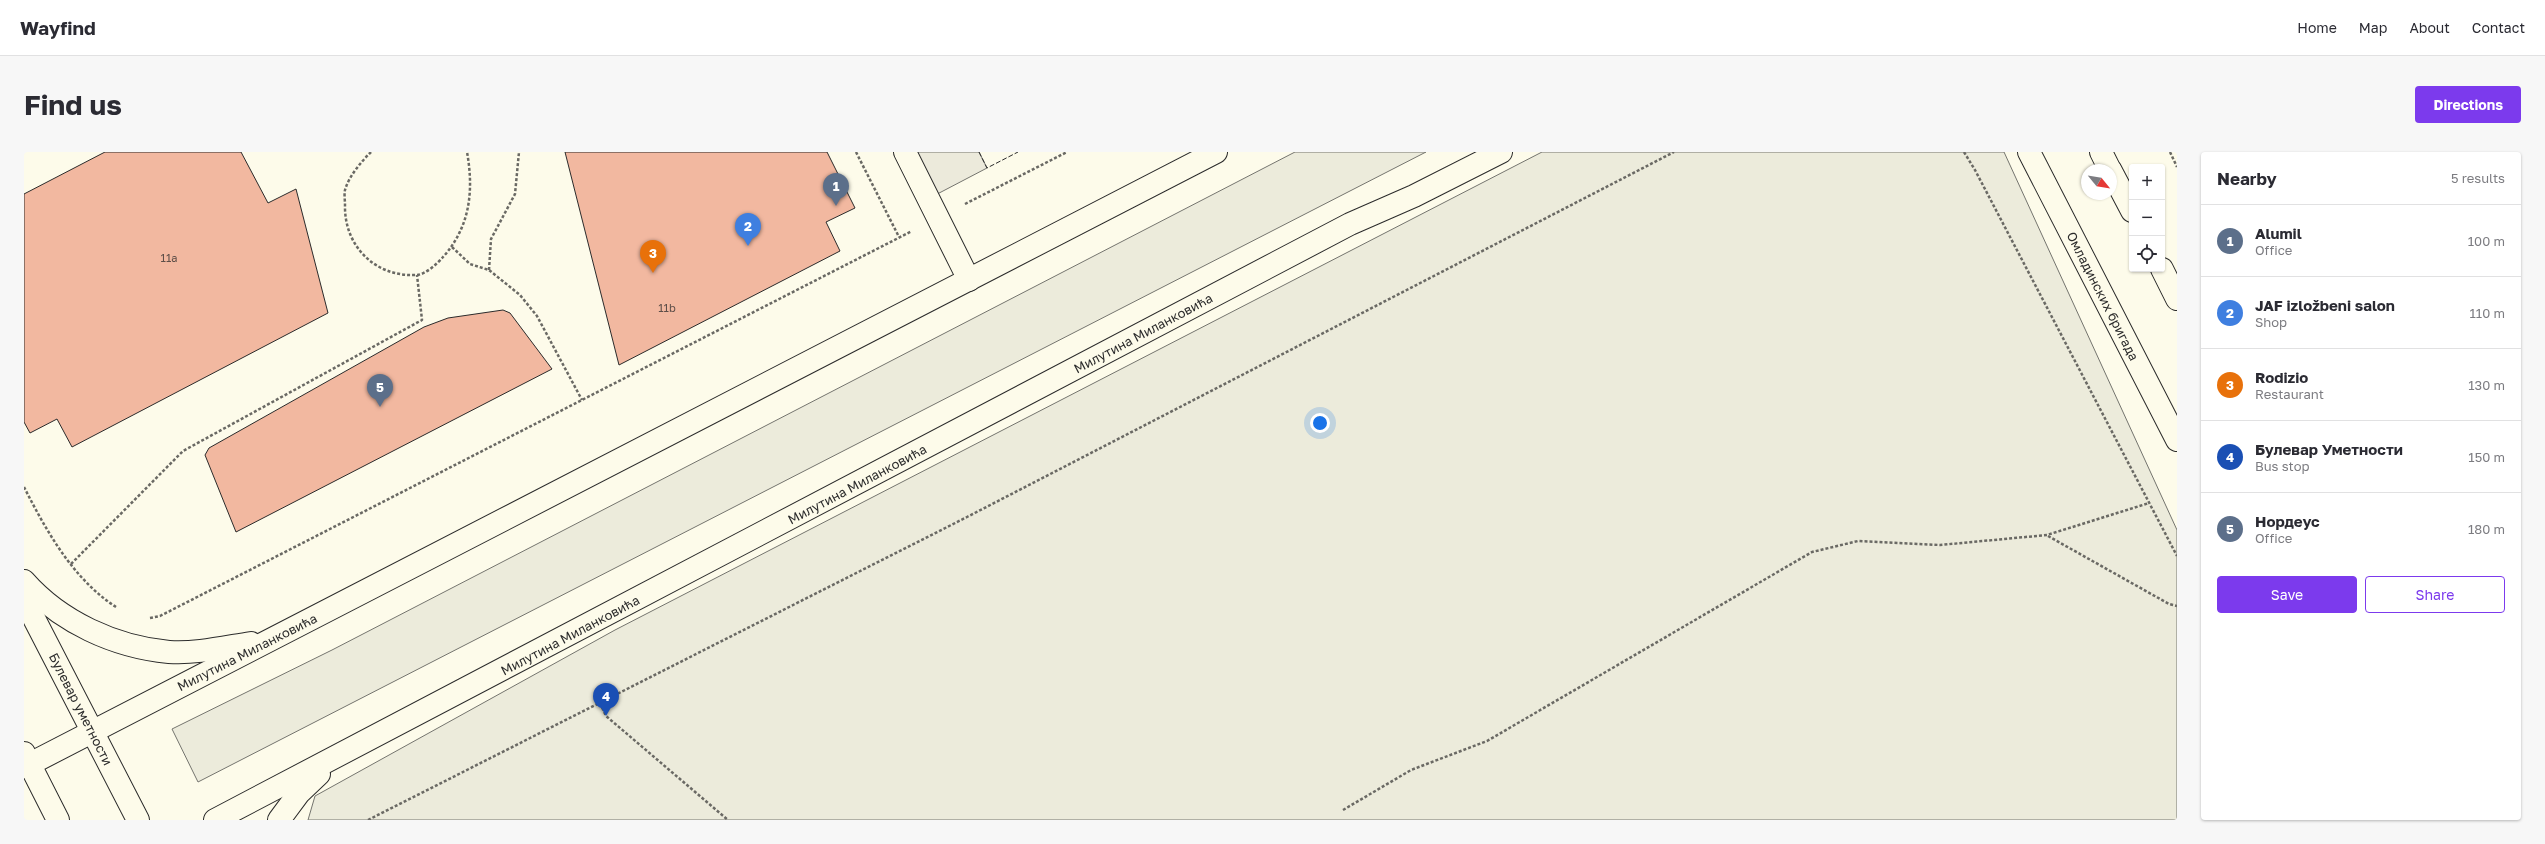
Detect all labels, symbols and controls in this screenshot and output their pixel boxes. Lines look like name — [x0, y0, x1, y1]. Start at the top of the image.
text: Wayfind — [20, 16, 96, 39]
text: Home — [2297, 19, 2337, 36]
text: Map — [2359, 19, 2387, 36]
text: About — [2409, 19, 2450, 36]
text: Contact — [2472, 19, 2525, 36]
button: Directions — [2415, 86, 2521, 123]
text: Find us — [24, 88, 122, 121]
north arrow — [2081, 164, 2117, 200]
map controls — [2129, 164, 2165, 272]
button: + — [2129, 164, 2165, 200]
text: Nearby — [2217, 168, 2277, 189]
text: 5 results — [2451, 170, 2505, 186]
pin: 1 — [823, 173, 849, 206]
button: − — [2129, 200, 2165, 236]
pin: 2 — [735, 213, 761, 246]
text: Alumil — [2255, 224, 2302, 242]
street label: Омладинских бригада — [2063, 229, 2143, 363]
text: 1 — [2227, 233, 2233, 249]
text: 100 m — [2468, 233, 2505, 249]
button: locate — [2129, 236, 2165, 272]
pin: 3 — [640, 240, 666, 273]
text: Office — [2255, 242, 2292, 258]
house number: 11a — [161, 251, 177, 264]
street label: Милутина Миланковића — [1071, 290, 1215, 376]
text: JAF izložbeni salon — [2255, 296, 2395, 314]
house number: 11b — [658, 301, 676, 314]
text: 2 — [2226, 305, 2234, 321]
text: 110 m — [2470, 305, 2505, 321]
text: Shop — [2255, 314, 2287, 330]
text: Rodizio — [2255, 368, 2308, 386]
pin: 5 — [367, 374, 393, 407]
text: 3 — [2226, 377, 2234, 393]
text: 130 m — [2468, 377, 2505, 393]
text: Restaurant — [2255, 386, 2324, 402]
your location — [1310, 413, 1330, 433]
text: Булевар Уметности — [2255, 440, 2403, 458]
street label: Милутина Миланковића — [785, 441, 929, 527]
text: 4 — [2226, 449, 2234, 465]
text: 150 m — [2468, 449, 2505, 465]
text: Bus stop — [2255, 458, 2310, 474]
text: Нордеус — [2255, 512, 2320, 530]
text: 5 — [2226, 521, 2234, 537]
text: 180 m — [2468, 521, 2505, 537]
text: Office — [2255, 530, 2292, 546]
button: Save — [2217, 576, 2357, 613]
button: Share — [2365, 576, 2505, 613]
street label: Милутина Миланковића — [498, 592, 642, 678]
street label: Милутина Миланковића — [174, 610, 320, 694]
street label: Булевар уметности — [46, 650, 116, 768]
pin: 4 — [593, 683, 619, 716]

